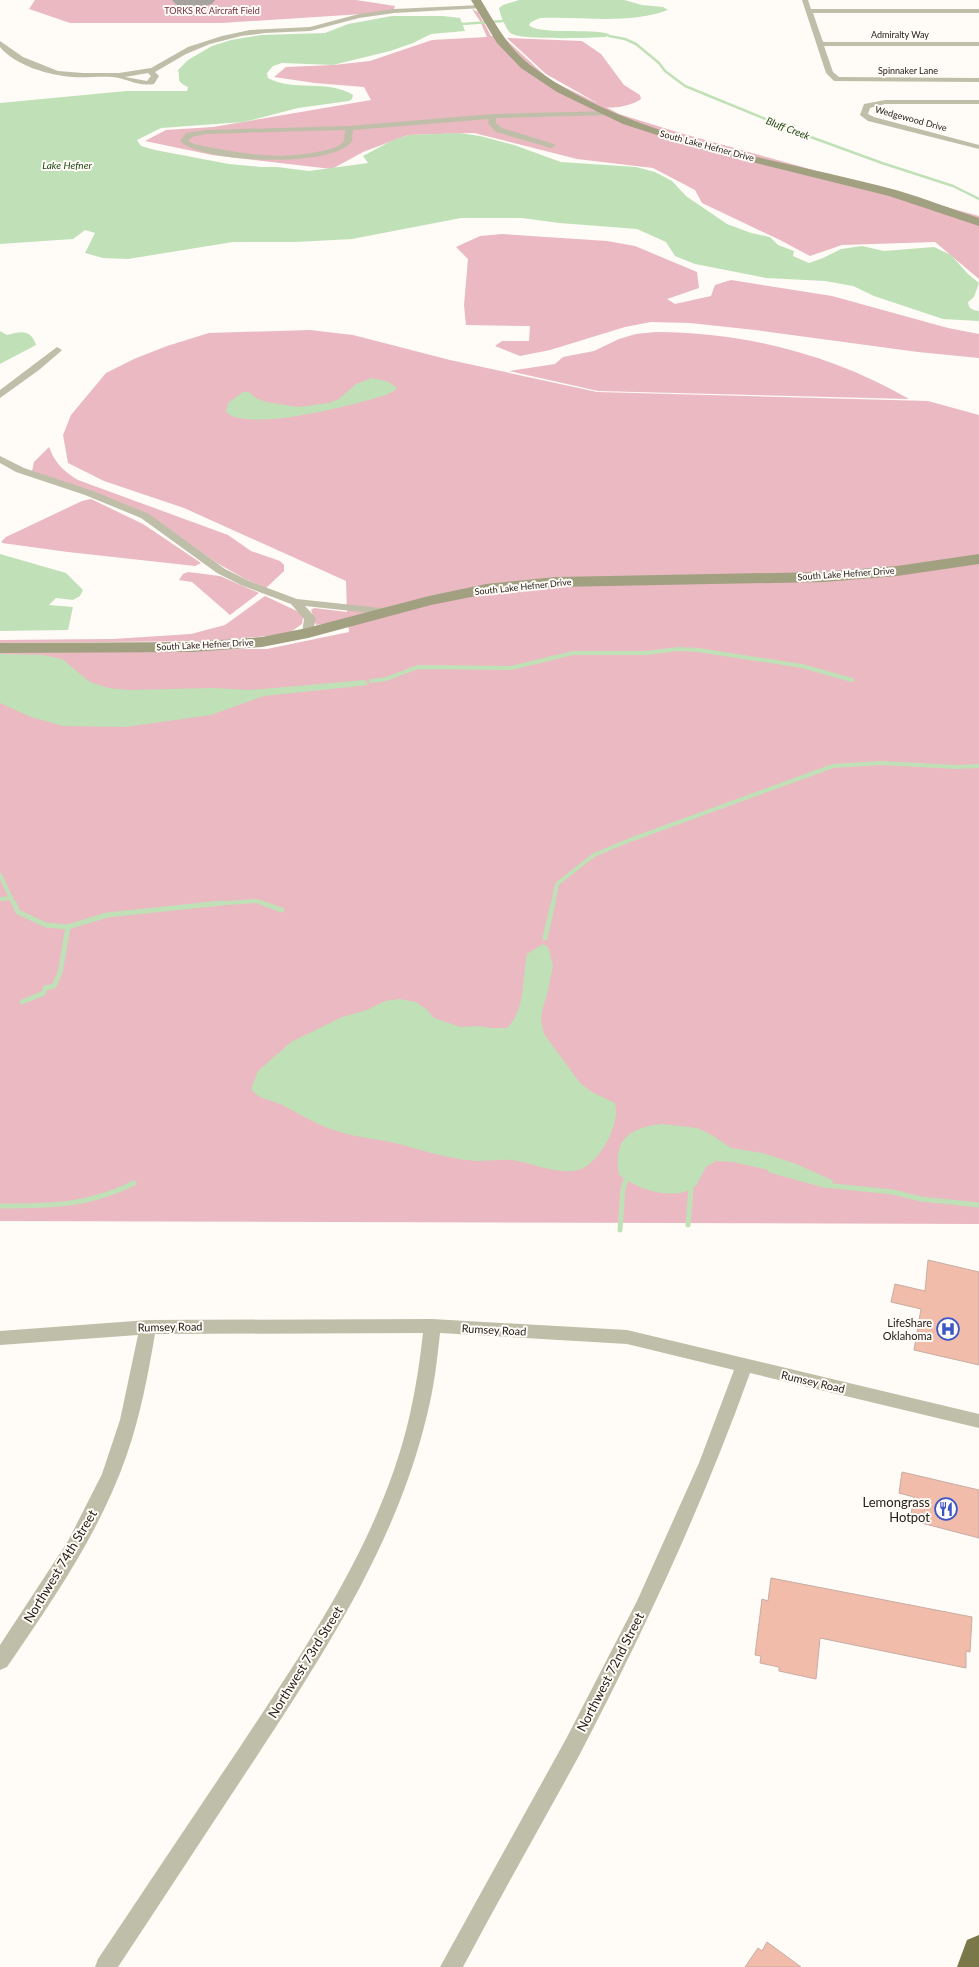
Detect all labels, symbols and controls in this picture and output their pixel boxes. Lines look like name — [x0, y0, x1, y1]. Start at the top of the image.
park label: TORKS RC Aircraft Field — [164, 5, 260, 16]
street label: Admiralty Way — [871, 29, 929, 40]
street label: Spinnaker Lane — [878, 65, 938, 76]
street label: Wedgewood Drive — [874, 104, 948, 133]
water label: Bluff Creek — [765, 114, 812, 142]
street label: South Lake Hefner Drive — [659, 128, 756, 163]
water label: Lake Hefner — [42, 159, 92, 171]
street label: South Lake Hefner Drive — [797, 565, 895, 582]
street label: South Lake Hefner Drive — [474, 576, 572, 597]
street label: South Lake Hefner Drive — [156, 636, 254, 653]
place label: LifeShare Oklahoma — [883, 1316, 932, 1342]
hospital icon: LifeShare Oklahoma — [935, 1316, 961, 1342]
street label: Rumsey Road — [137, 1319, 203, 1334]
street label: Rumsey Road — [461, 1321, 527, 1338]
street label: Rumsey Road — [780, 1368, 846, 1395]
place label: Lemongrass Hotpot — [863, 1494, 930, 1525]
restaurant icon: Lemongrass Hotpot — [933, 1496, 959, 1522]
street label: Northwest 74th Street — [20, 1506, 100, 1625]
street label: Northwest 73rd Street — [264, 1603, 346, 1721]
street label: Northwest 72nd Street — [573, 1609, 647, 1734]

